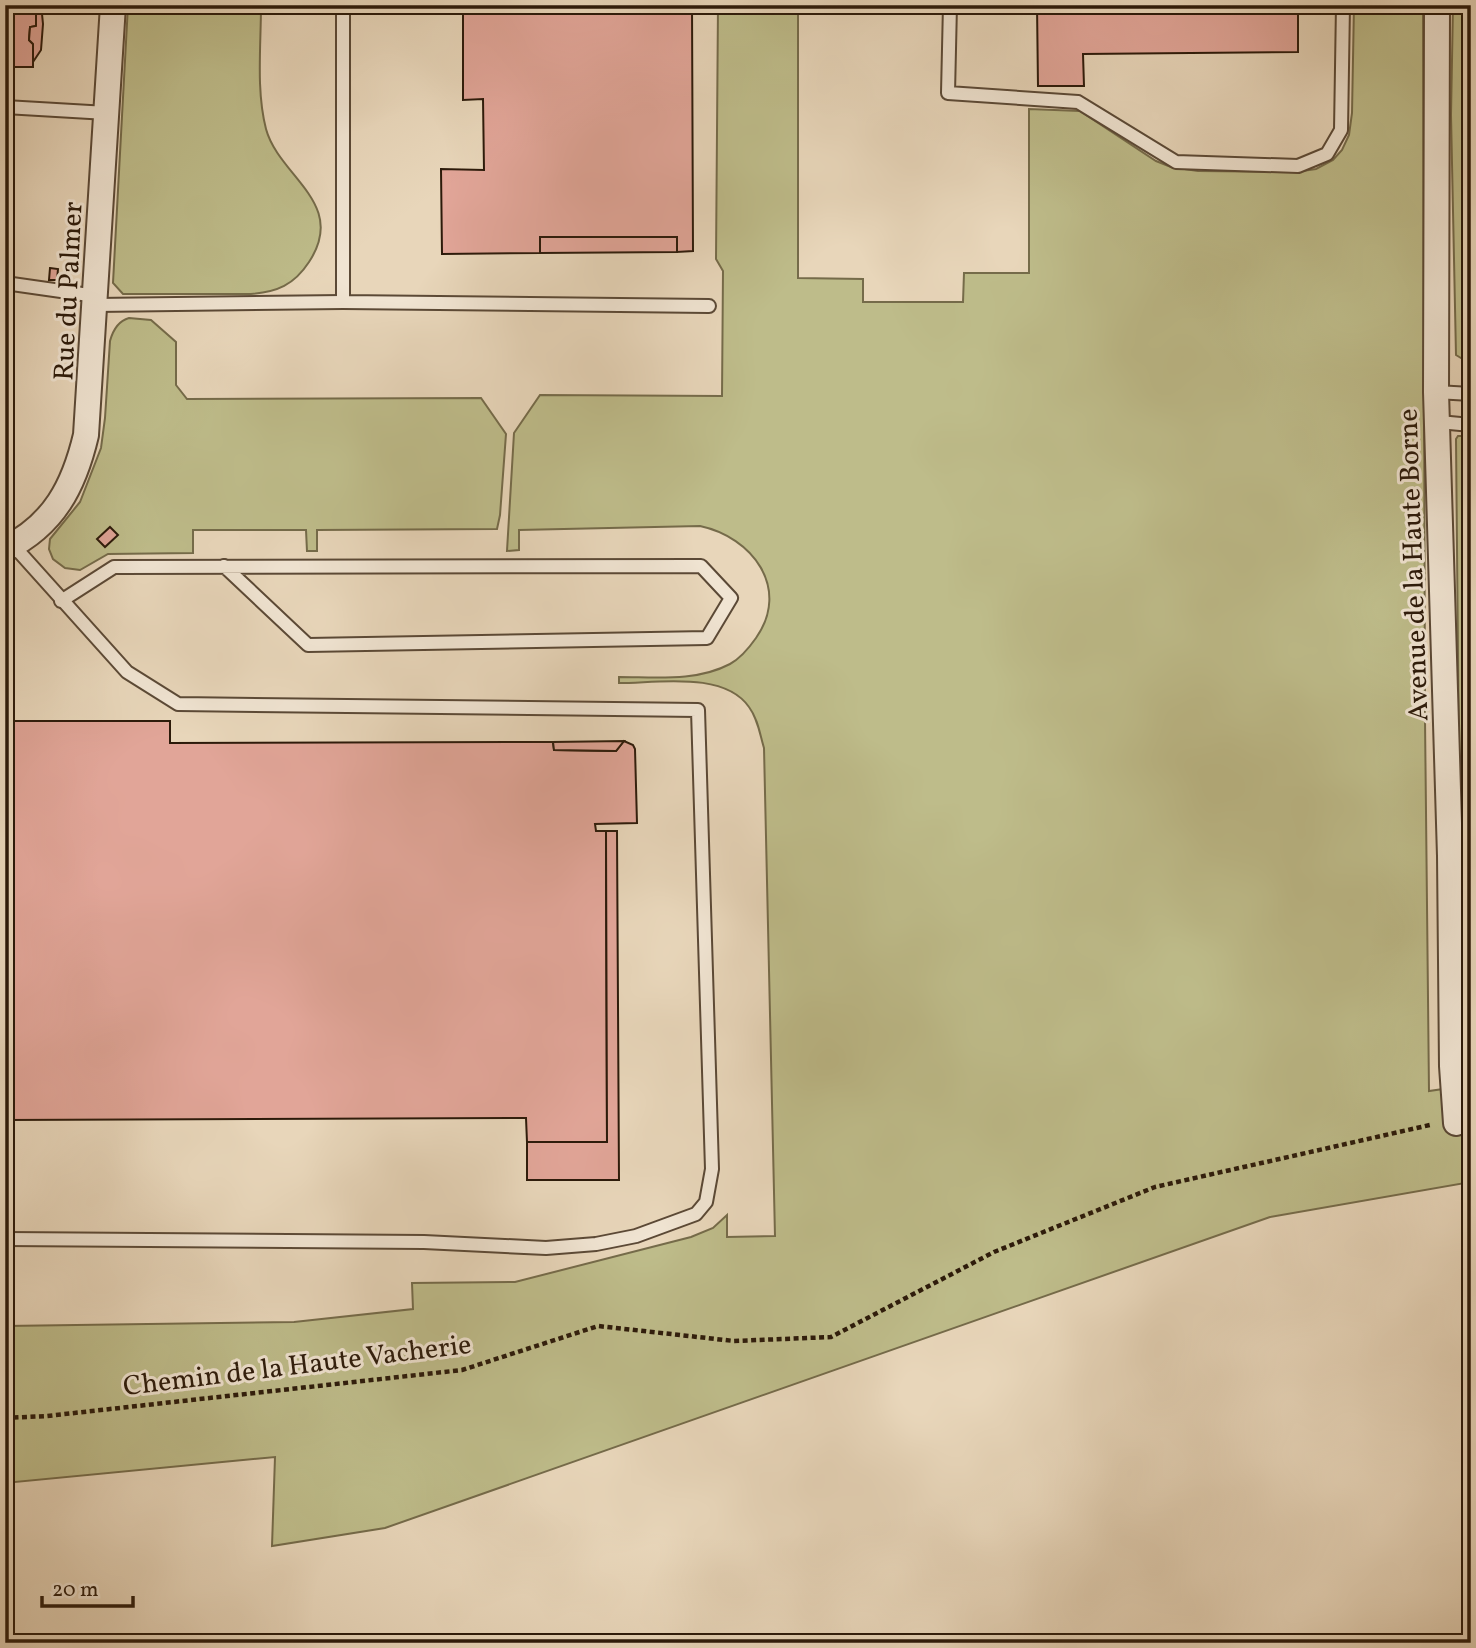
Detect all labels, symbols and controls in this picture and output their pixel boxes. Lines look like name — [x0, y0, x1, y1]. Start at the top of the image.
street label: Rue du Palmer — [45, 200, 94, 382]
street label: Avenue de la Haute Borne — [1390, 408, 1439, 722]
street label: Chemin de la Haute Vacherie — [121, 1326, 474, 1407]
scale bar — [42, 1564, 133, 1608]
text: 20 m — [52, 1576, 98, 1605]

